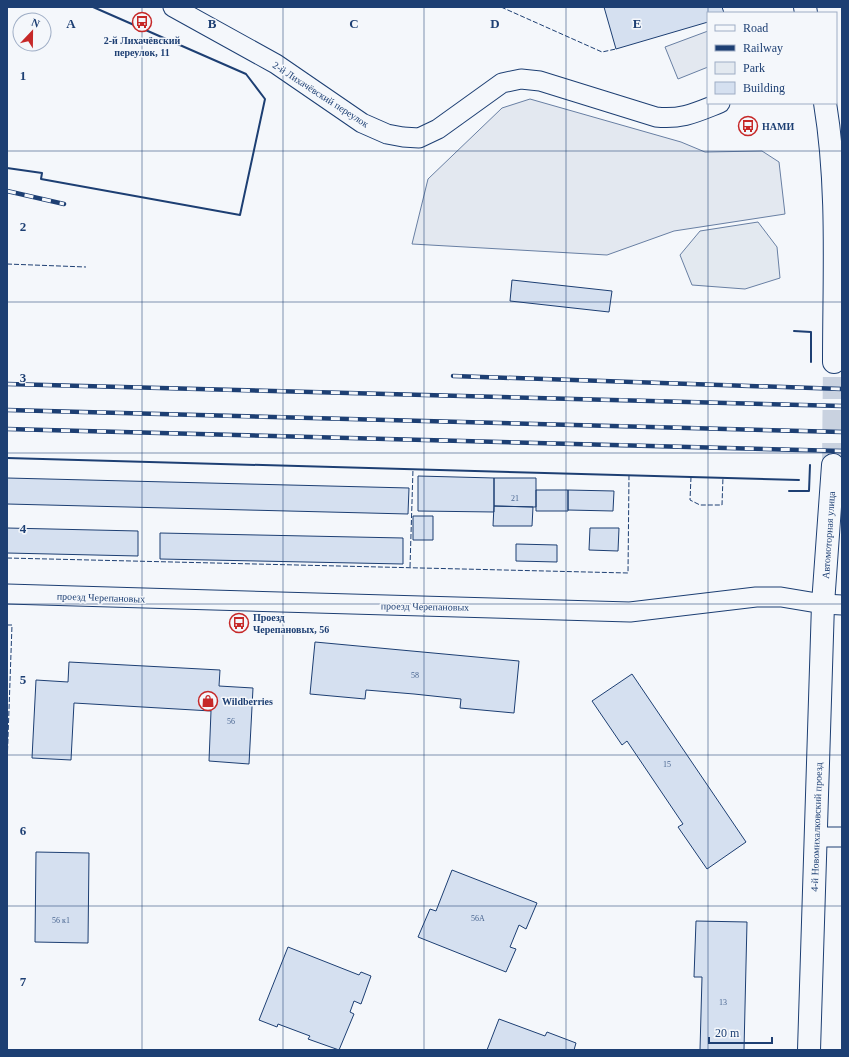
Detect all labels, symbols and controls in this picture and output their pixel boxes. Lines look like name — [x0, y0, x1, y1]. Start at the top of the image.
bus stop icon: 2-й Лихачёвский переулок, 11 — [131, 11, 153, 33]
north arrow — [12, 12, 52, 52]
legend — [707, 12, 837, 104]
text: N — [30, 16, 42, 30]
text: A — [66, 16, 76, 31]
text: B — [208, 16, 217, 31]
text: C — [349, 16, 359, 31]
text: D — [490, 16, 500, 31]
text: E — [633, 16, 641, 31]
text: Road — [743, 21, 768, 35]
place label: 2-й Лихачёвский переулок, 11 — [104, 35, 181, 58]
text: Railway — [743, 41, 783, 55]
street label: 2-й Лихачёвский переулок — [271, 59, 371, 130]
text: Park — [743, 61, 765, 75]
text: 1 — [20, 68, 26, 83]
text: Building — [743, 81, 785, 95]
bus stop icon: НАМИ — [737, 115, 759, 137]
place label: НАМИ — [762, 121, 794, 132]
text: 2 — [20, 219, 26, 234]
text: 3 — [20, 370, 27, 385]
street label: Автомоторная улица — [820, 490, 837, 579]
house number: 21 — [511, 494, 519, 503]
text: 4 — [20, 521, 27, 536]
street label: проезд Черепановых — [57, 590, 145, 605]
street label: проезд Черепановых — [381, 600, 469, 613]
bus stop icon: Проезд Черепановых, 56 — [228, 612, 250, 634]
place label: Проезд Черепановых, 56 — [253, 612, 329, 635]
house number: 58 — [411, 671, 419, 680]
text: 5 — [20, 672, 27, 687]
shop icon: Wildberries — [197, 690, 219, 712]
place label: Wildberries — [222, 696, 273, 707]
house number: 56 — [227, 717, 235, 726]
house number: 15 — [663, 760, 671, 769]
street label: 4-й Новомихалковский проезд — [809, 762, 824, 892]
text: 6 — [20, 823, 27, 838]
house number: 56А — [471, 914, 485, 923]
house number: 56 к1 — [52, 916, 70, 925]
text: 7 — [20, 974, 27, 989]
house number: 13 — [719, 998, 727, 1007]
scale bar — [709, 1019, 772, 1045]
text: 20 m — [715, 1026, 740, 1040]

